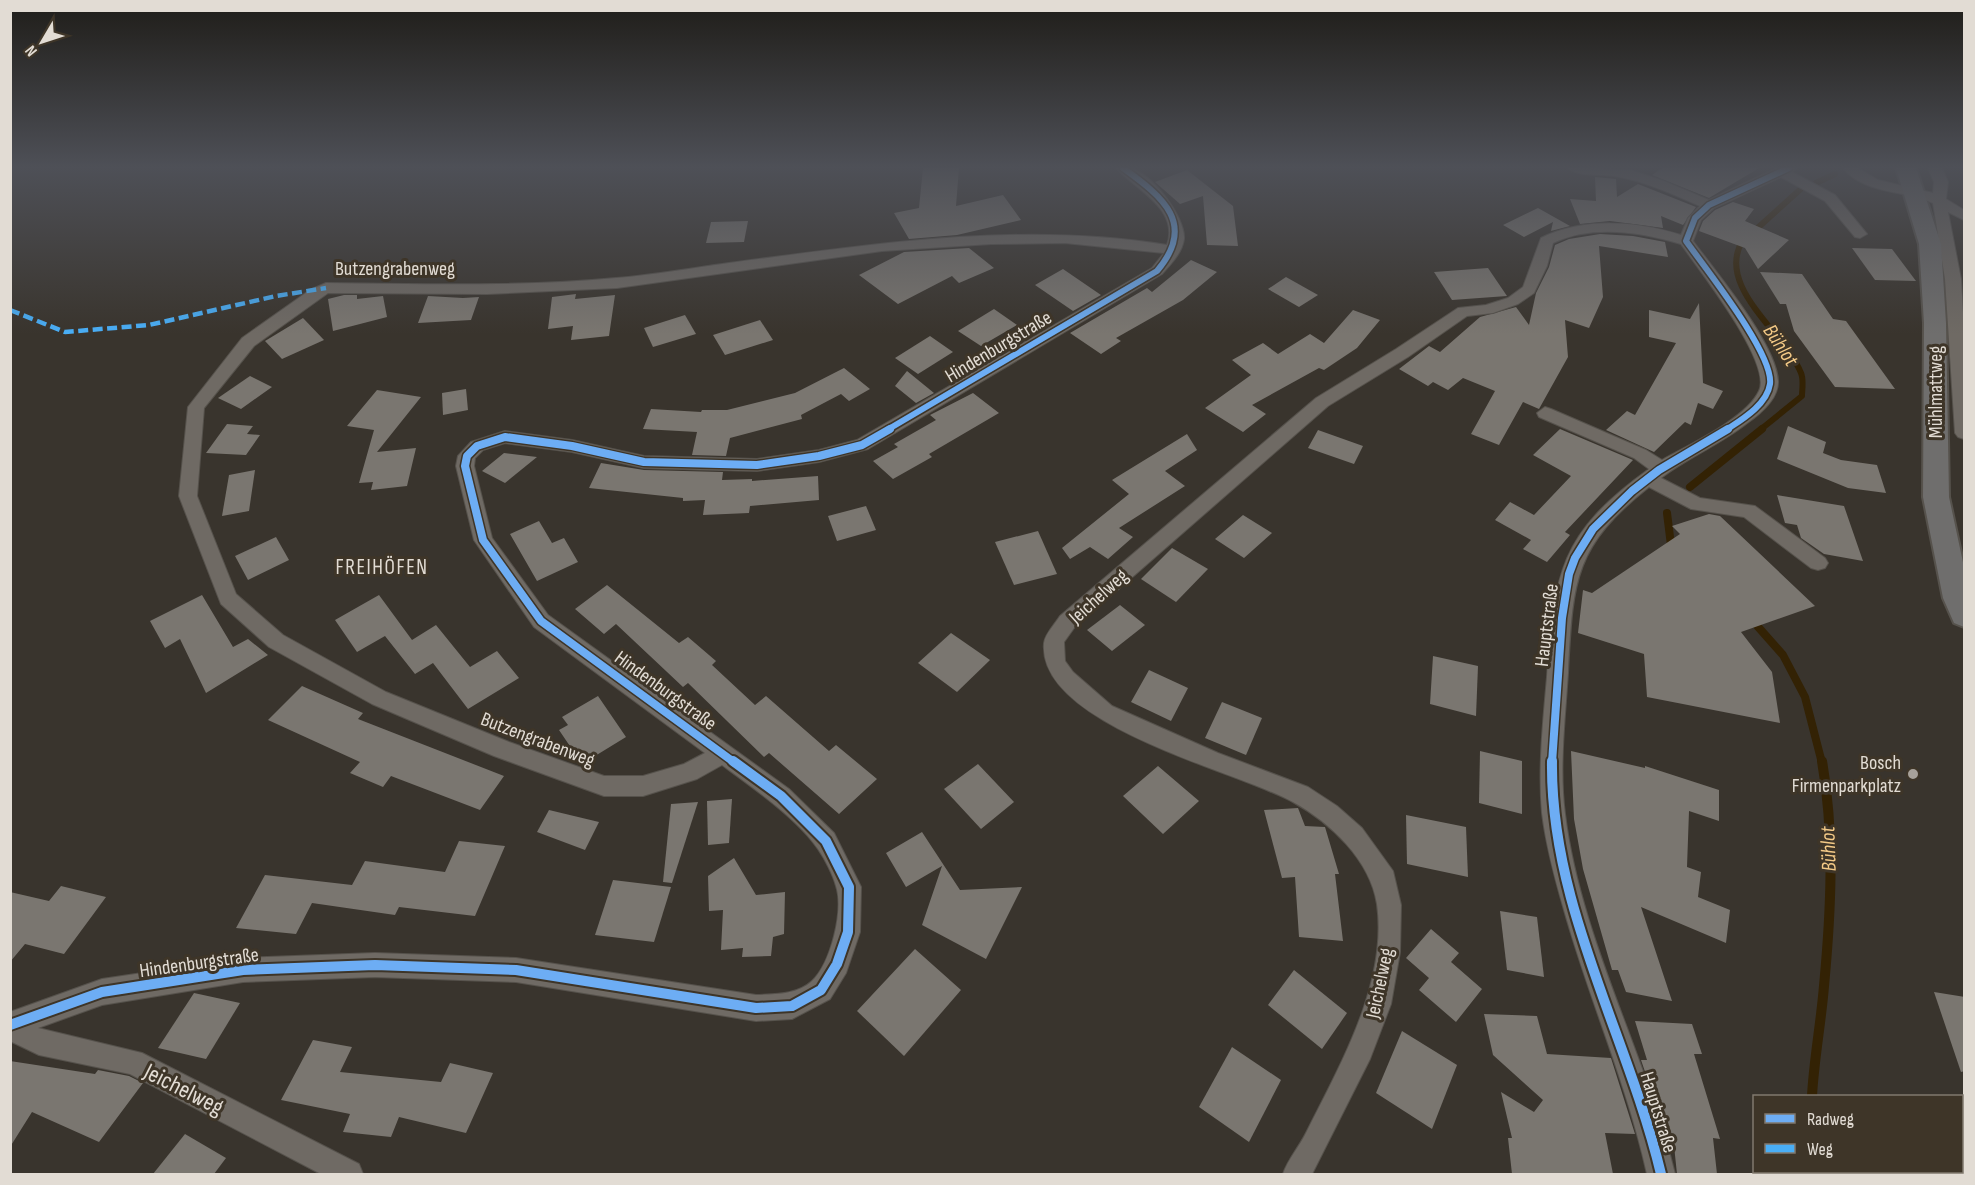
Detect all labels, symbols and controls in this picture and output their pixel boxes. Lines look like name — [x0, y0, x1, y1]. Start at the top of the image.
north arrow — [12, 12, 72, 72]
text: N — [21, 41, 42, 60]
street label: Butzengrabenweg — [335, 257, 455, 281]
street label: Hindenburgstraße — [941, 306, 1056, 388]
water label: Bühlot — [1758, 320, 1804, 372]
street label: Mühlmattweg — [1924, 346, 1948, 438]
district label: FREIHÖFEN — [335, 555, 429, 580]
street label: Jeichelweg — [1063, 564, 1133, 630]
street label: Hauptstraße — [1530, 582, 1564, 668]
street label: Hindenburgstraße — [610, 646, 721, 736]
street label: Butzengrabenweg — [477, 707, 598, 773]
place label: Bosch Firmenparkplatz — [1792, 751, 1901, 798]
marker: Bosch Firmenparkplatz — [1906, 767, 1920, 781]
water label: Bühlot — [1815, 825, 1842, 872]
street label: Hindenburgstraße — [138, 943, 260, 983]
street label: Jeichelweg — [1361, 946, 1399, 1022]
street label: Jeichelweg — [138, 1057, 228, 1122]
street label: Hauptstraße — [1634, 1069, 1682, 1156]
legend — [1753, 1095, 1963, 1173]
text: Radweg — [1807, 1109, 1854, 1130]
text: Weg — [1807, 1139, 1833, 1160]

